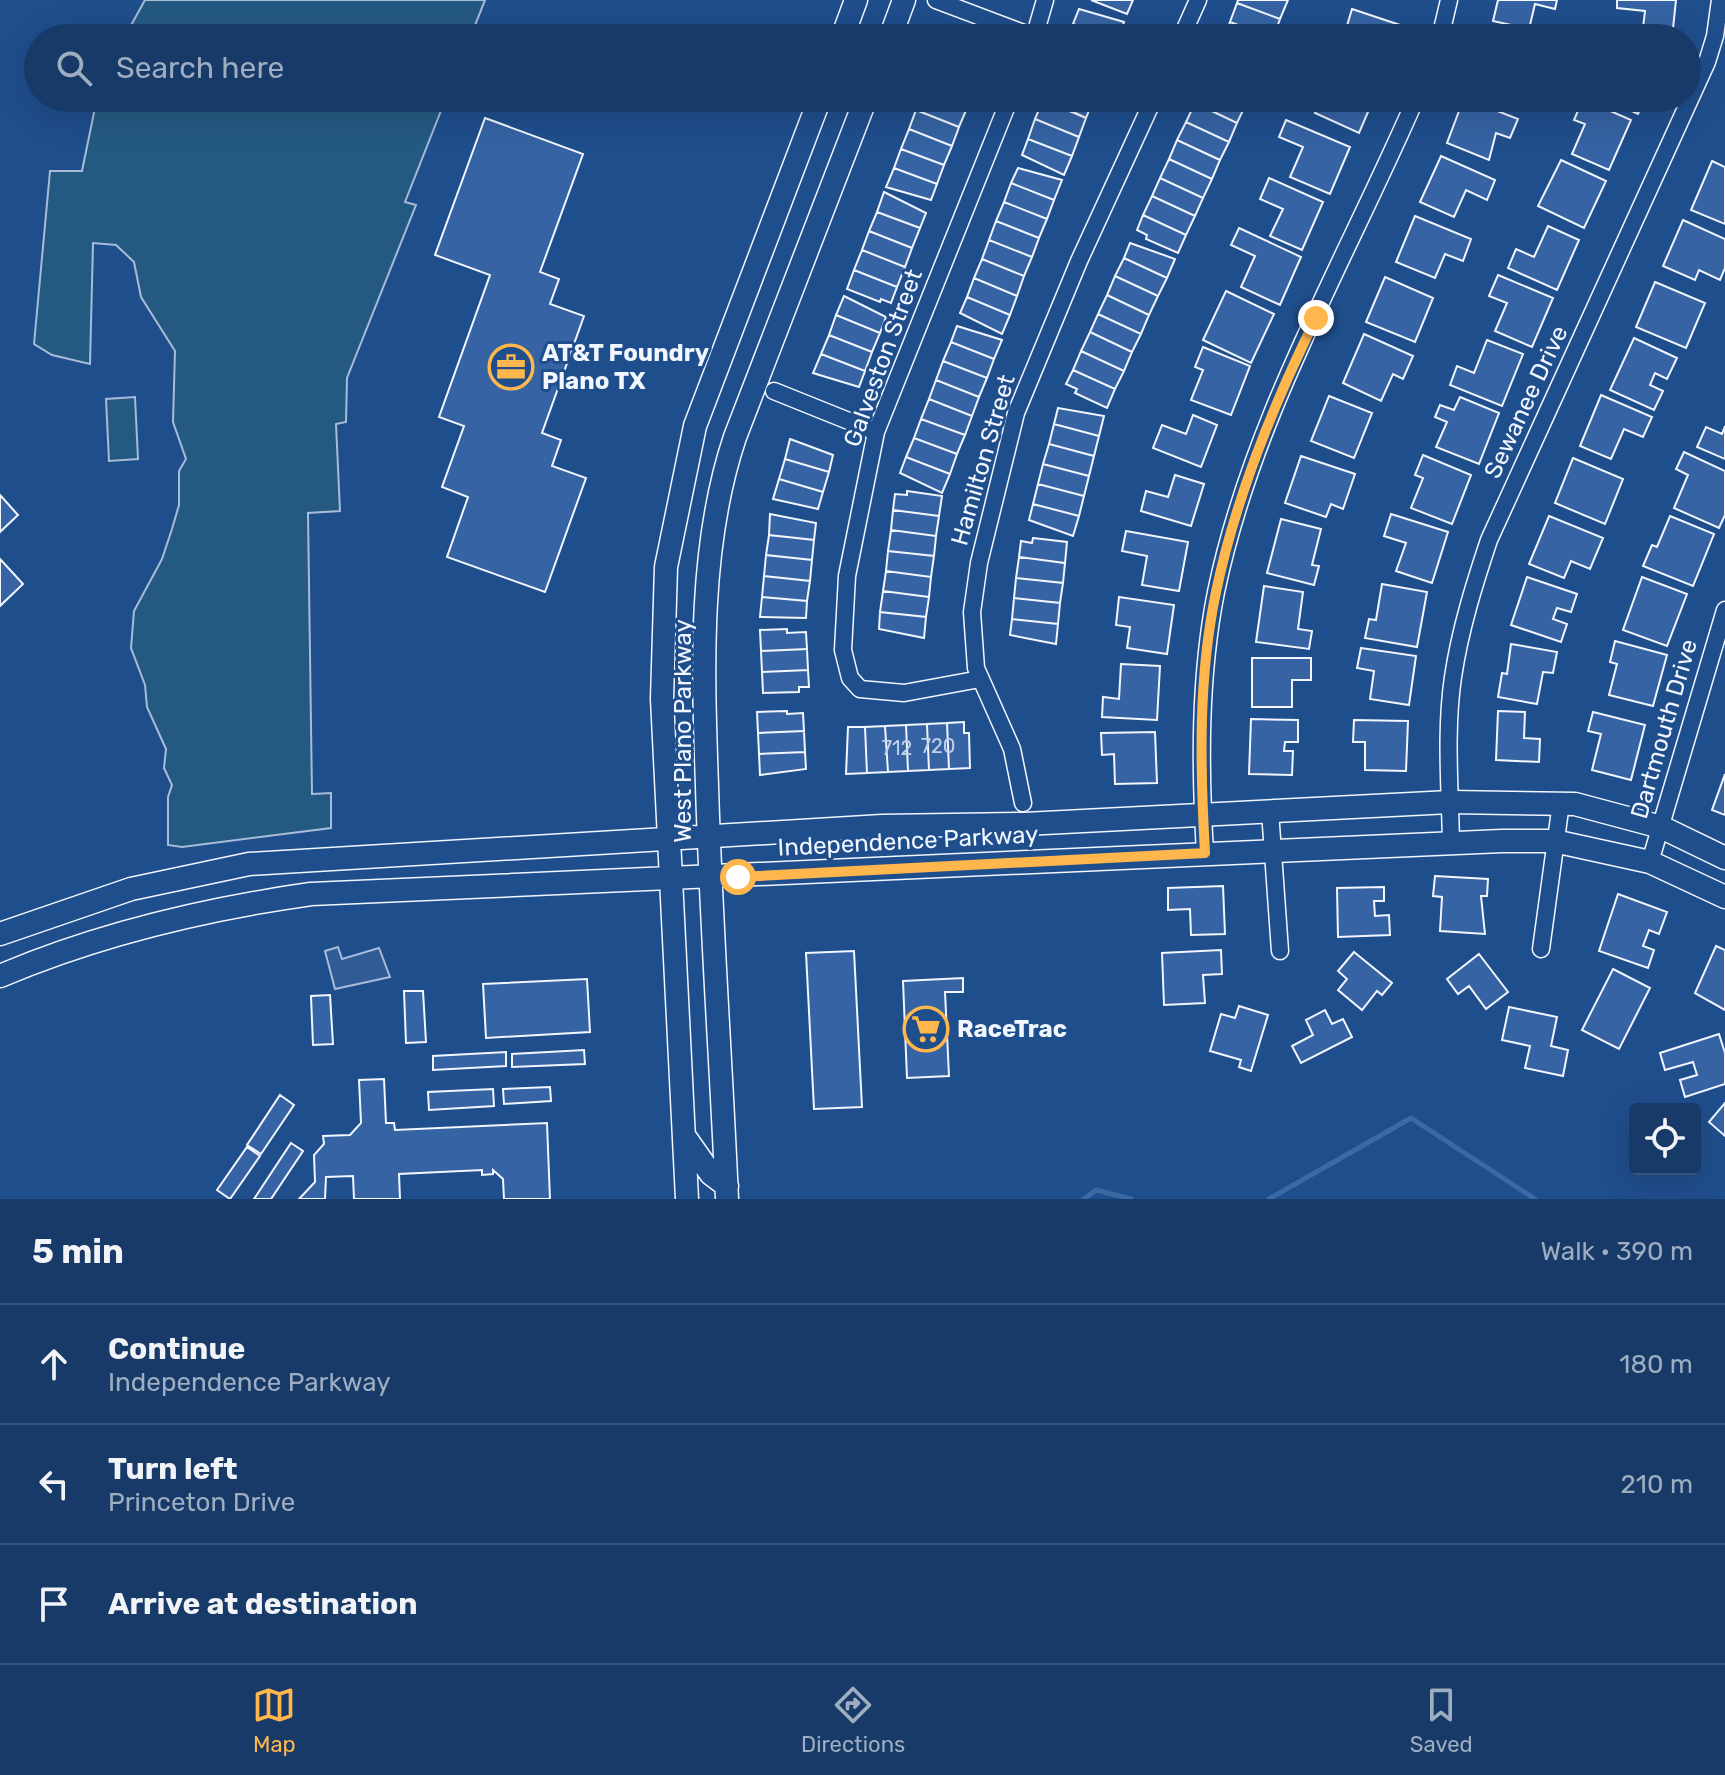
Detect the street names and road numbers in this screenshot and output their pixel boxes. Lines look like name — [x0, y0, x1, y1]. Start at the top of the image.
street label: Galveston Street — [838, 265, 928, 451]
street label: Sewanee Drive — [1478, 321, 1574, 483]
street label: Hamilton Street — [945, 371, 1021, 549]
street label: West Plano Parkway — [669, 619, 697, 843]
street label: Dartmouth Drive — [1625, 636, 1703, 822]
street label: Independence Parkway — [777, 820, 1039, 862]

